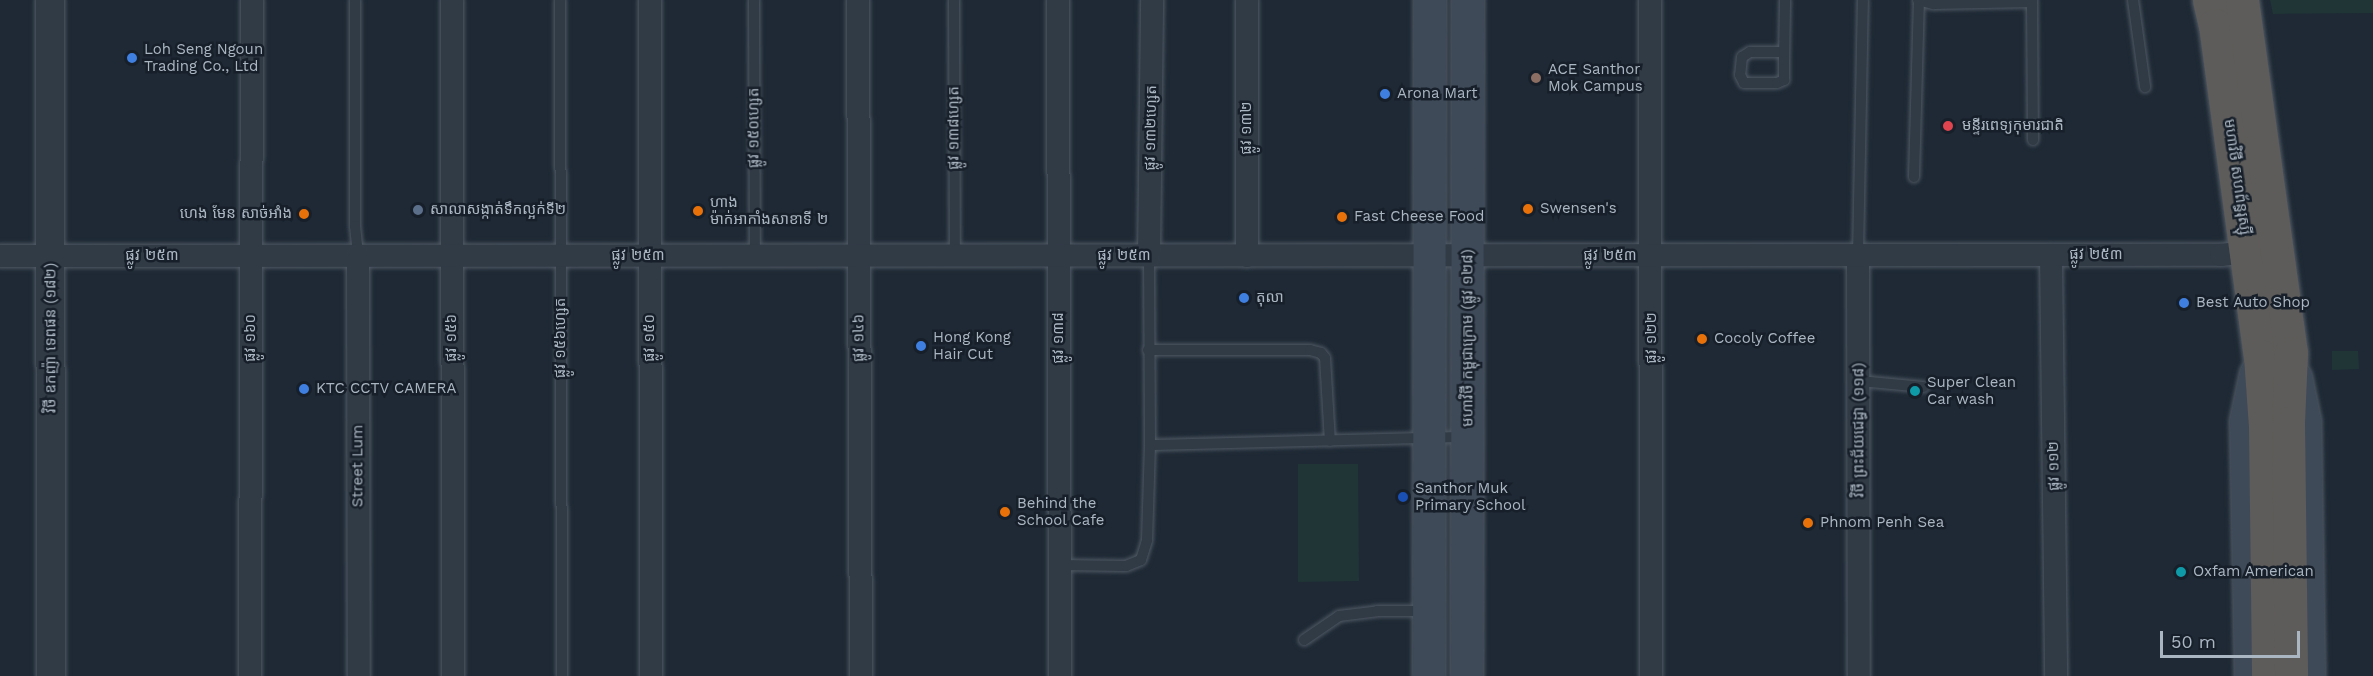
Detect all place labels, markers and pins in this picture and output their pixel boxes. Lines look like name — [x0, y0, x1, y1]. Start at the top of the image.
place label: Loh Seng Ngoun Trading Co., Ltd — [144, 40, 263, 75]
marker: Loh Seng Ngoun Trading Co., Ltd — [125, 51, 139, 65]
place label: ACE Santhor Mok Campus — [1548, 60, 1643, 95]
marker: ACE Santhor Mok Campus — [1529, 71, 1543, 85]
place label: Arona Mart — [1397, 85, 1478, 103]
marker: Arona Mart — [1378, 87, 1392, 101]
marker: មន្ទីរពេទ្យកុមារជាតិ — [1939, 117, 1957, 135]
place label: មន្ទីរពេទ្យកុមារជាតិ — [1962, 117, 2064, 135]
place label: ហាង ម៉ាក់អាកាំងសាខាទី ២ — [710, 193, 828, 228]
place label: Swensen's — [1540, 200, 1617, 218]
place label: សាលាសង្កាត់ទឹកល្អក់ទី២ — [430, 201, 566, 219]
marker: Swensen's — [1521, 202, 1535, 216]
marker: សាលាសង្កាត់ទឹកល្អក់ទី២ — [411, 203, 425, 217]
marker: ហាង ម៉ាក់អាកាំងសាខាទី ២ — [691, 204, 705, 218]
place label: ហេង មែន សាច់អាំង — [180, 205, 292, 223]
marker: ហេង មែន សាច់អាំង — [297, 207, 311, 221]
place label: Fast Cheese Food — [1354, 208, 1484, 226]
marker: Fast Cheese Food — [1335, 210, 1349, 224]
place label: តុលា — [1256, 289, 1284, 307]
marker: តុលា — [1237, 291, 1251, 305]
place label: Best Auto Shop — [2196, 294, 2310, 312]
marker: Best Auto Shop — [2177, 296, 2191, 310]
place label: Hong Kong Hair Cut — [933, 328, 1011, 363]
place label: Cocoly Coffee — [1714, 330, 1816, 348]
marker: Cocoly Coffee — [1695, 332, 1709, 346]
marker: Hong Kong Hair Cut — [914, 339, 928, 353]
place label: Super Clean Car wash — [1927, 373, 2016, 408]
place label: KTC CCTV CAMERA — [316, 380, 457, 398]
marker: KTC CCTV CAMERA — [297, 382, 311, 396]
marker: Super Clean Car wash — [1908, 384, 1922, 398]
place label: Santhor Muk Primary School — [1415, 479, 1526, 514]
marker: Santhor Muk Primary School — [1396, 490, 1410, 504]
place label: Behind the School Cafe — [1017, 494, 1105, 529]
marker: Behind the School Cafe — [998, 505, 1012, 519]
place label: Phnom Penh Sea — [1820, 514, 1944, 532]
marker: Phnom Penh Sea — [1801, 516, 1815, 530]
place label: Oxfam American — [2193, 563, 2314, 581]
marker: Oxfam American — [2174, 565, 2188, 579]

